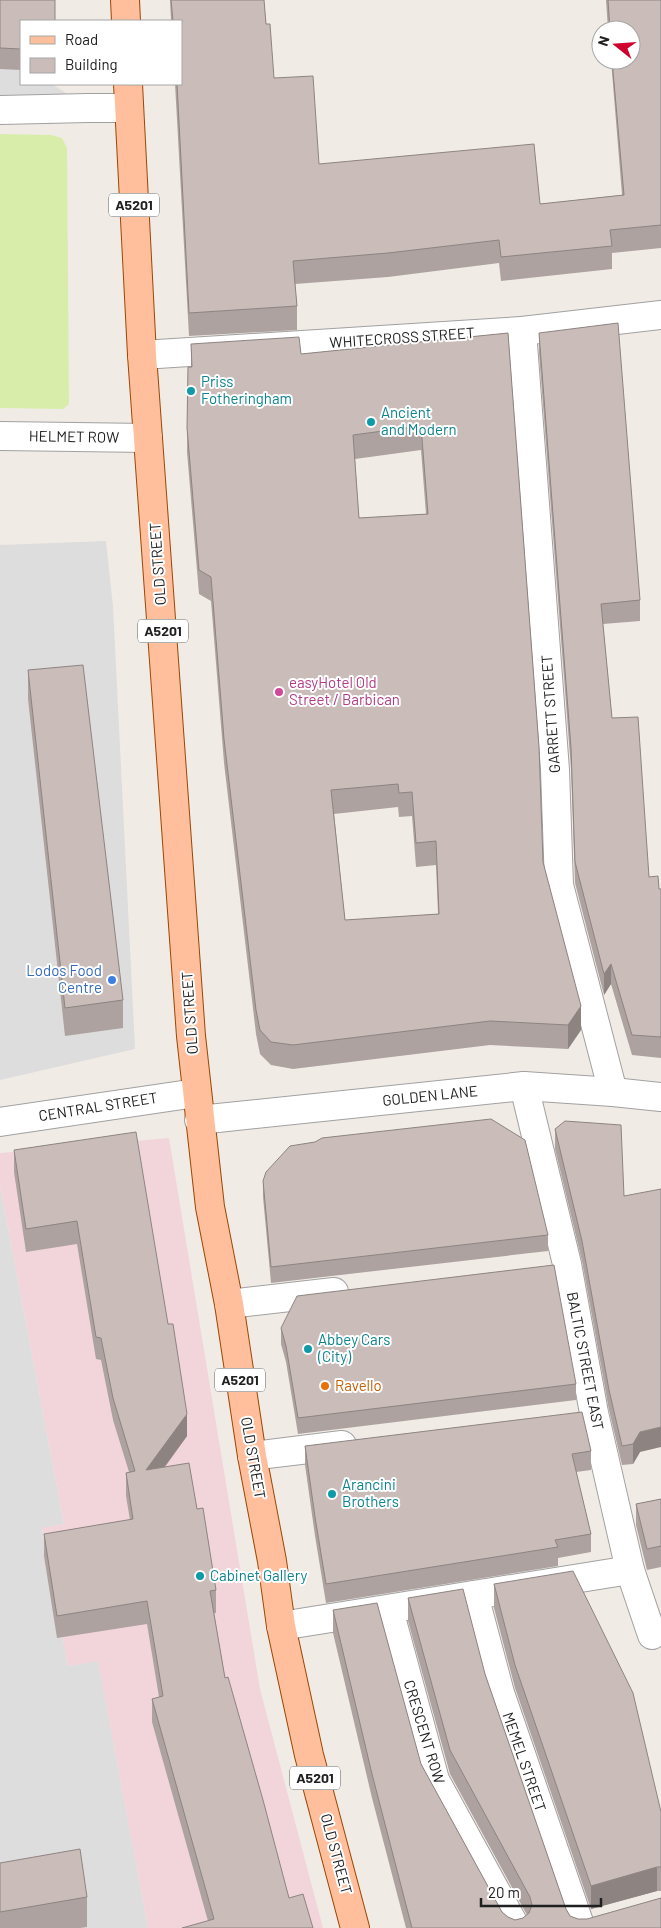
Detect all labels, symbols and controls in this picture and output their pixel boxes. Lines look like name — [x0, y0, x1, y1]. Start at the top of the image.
legend — [20, 20, 182, 85]
north arrow — [591, 20, 641, 70]
text: Road — [65, 30, 98, 48]
text: N — [594, 34, 613, 48]
text: Building — [65, 55, 118, 73]
road number: A5201 — [109, 194, 159, 216]
street label: WHITECROSS STREET — [329, 323, 475, 351]
place label: Priss Fotheringham — [201, 372, 292, 407]
marker: Priss Fotheringham — [185, 385, 197, 397]
place label: Ancient and Modern — [381, 403, 456, 438]
marker: Ancient and Modern — [365, 416, 377, 428]
street label: HELMET ROW — [29, 426, 119, 446]
street label: OLD STREET — [145, 522, 169, 606]
road number: A5201 — [138, 620, 188, 642]
street label: GARRETT STREET — [537, 654, 563, 774]
place label: easyHotel Old Street / Barbican — [289, 673, 400, 708]
marker: easyHotel Old Street / Barbican — [273, 686, 285, 698]
place label: Lodos Food Centre — [26, 961, 102, 996]
street label: OLD STREET — [177, 971, 201, 1055]
marker: Lodos Food Centre — [106, 974, 118, 986]
street label: GOLDEN LANE — [381, 1081, 478, 1109]
street label: CENTRAL STREET — [37, 1088, 159, 1124]
street label: BALTIC STREET EAST — [564, 1290, 608, 1431]
place label: Abbey Cars (City) — [317, 1330, 390, 1365]
marker: Abbey Cars (City) — [302, 1343, 314, 1355]
road number: A5201 — [215, 1368, 265, 1392]
place label: Ravello — [335, 1376, 382, 1394]
marker: Ravello — [319, 1380, 331, 1392]
street label: OLD STREET — [238, 1415, 270, 1500]
place label: Arancini Brothers — [342, 1475, 399, 1510]
marker: Arancini Brothers — [326, 1488, 338, 1500]
place label: Cabinet Gallery — [210, 1566, 308, 1584]
marker: Cabinet Gallery — [194, 1570, 206, 1582]
street label: CRESCENT ROW — [401, 1678, 449, 1786]
street label: MEMEL STREET — [500, 1710, 550, 1814]
road number: A5201 — [290, 1766, 340, 1790]
street label: OLD STREET — [318, 1811, 356, 1896]
scale bar — [481, 1876, 601, 1908]
text: 20 m — [488, 1883, 520, 1901]

